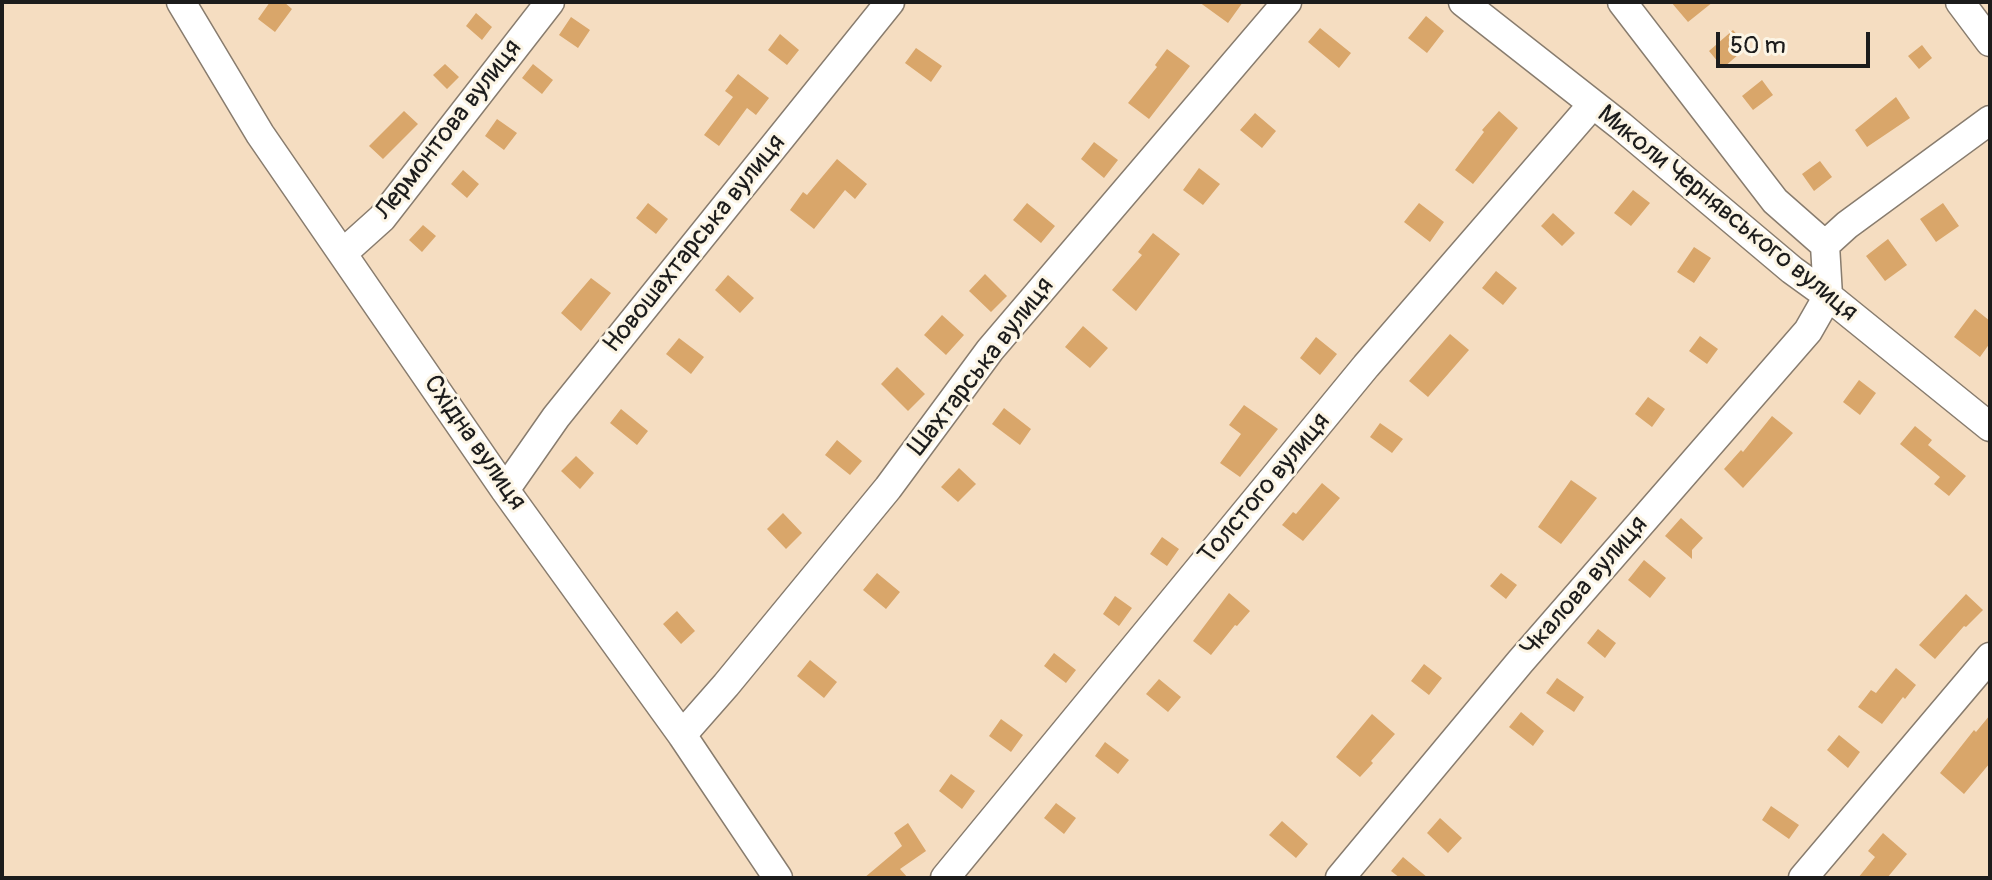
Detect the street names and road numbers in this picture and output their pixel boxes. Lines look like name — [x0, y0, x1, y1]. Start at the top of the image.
street label: Лермонтова вулиця — [369, 34, 529, 226]
street label: Миколи Чернявського вулиця — [1591, 99, 1863, 329]
street label: Новошахтарська вулиця — [597, 128, 793, 360]
street label: Шахтарська вулиця — [903, 272, 1061, 462]
street label: Східна вулиця — [416, 369, 532, 517]
street label: Толстого вулиця — [1193, 407, 1337, 571]
street label: Чкалова вулиця — [1515, 510, 1655, 664]

